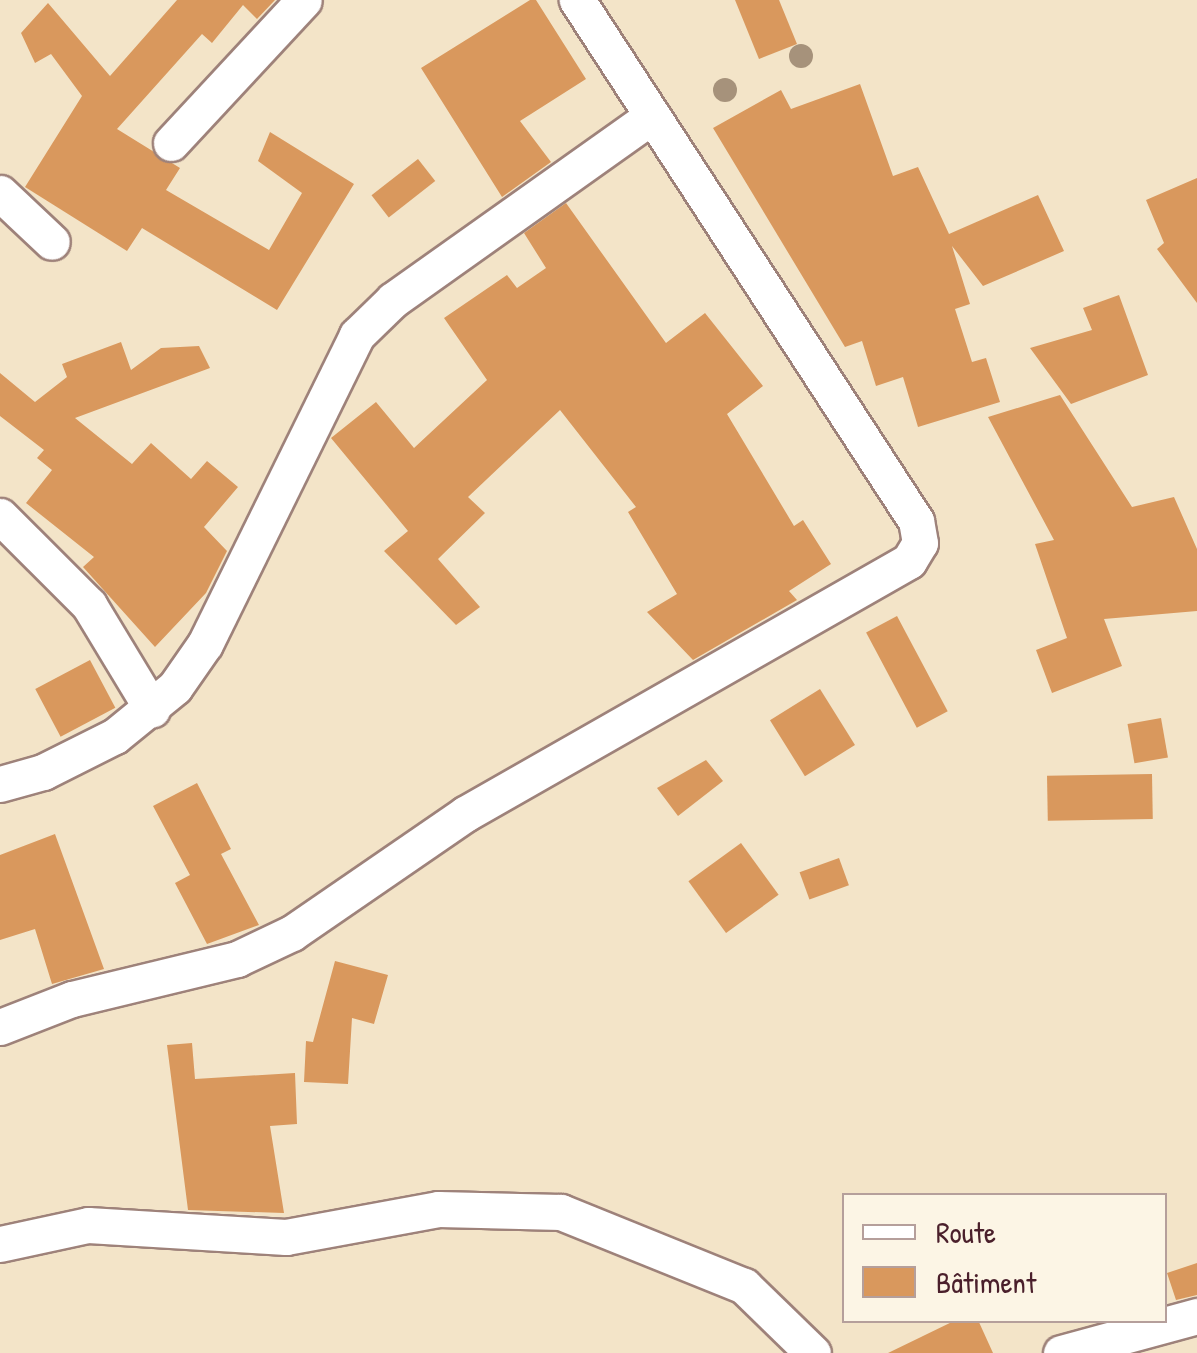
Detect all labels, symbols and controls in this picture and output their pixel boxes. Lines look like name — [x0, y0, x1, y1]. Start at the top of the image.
legend — [842, 1193, 1167, 1323]
text: Route — [936, 1212, 996, 1252]
text: Bâtiment — [936, 1262, 1036, 1302]

